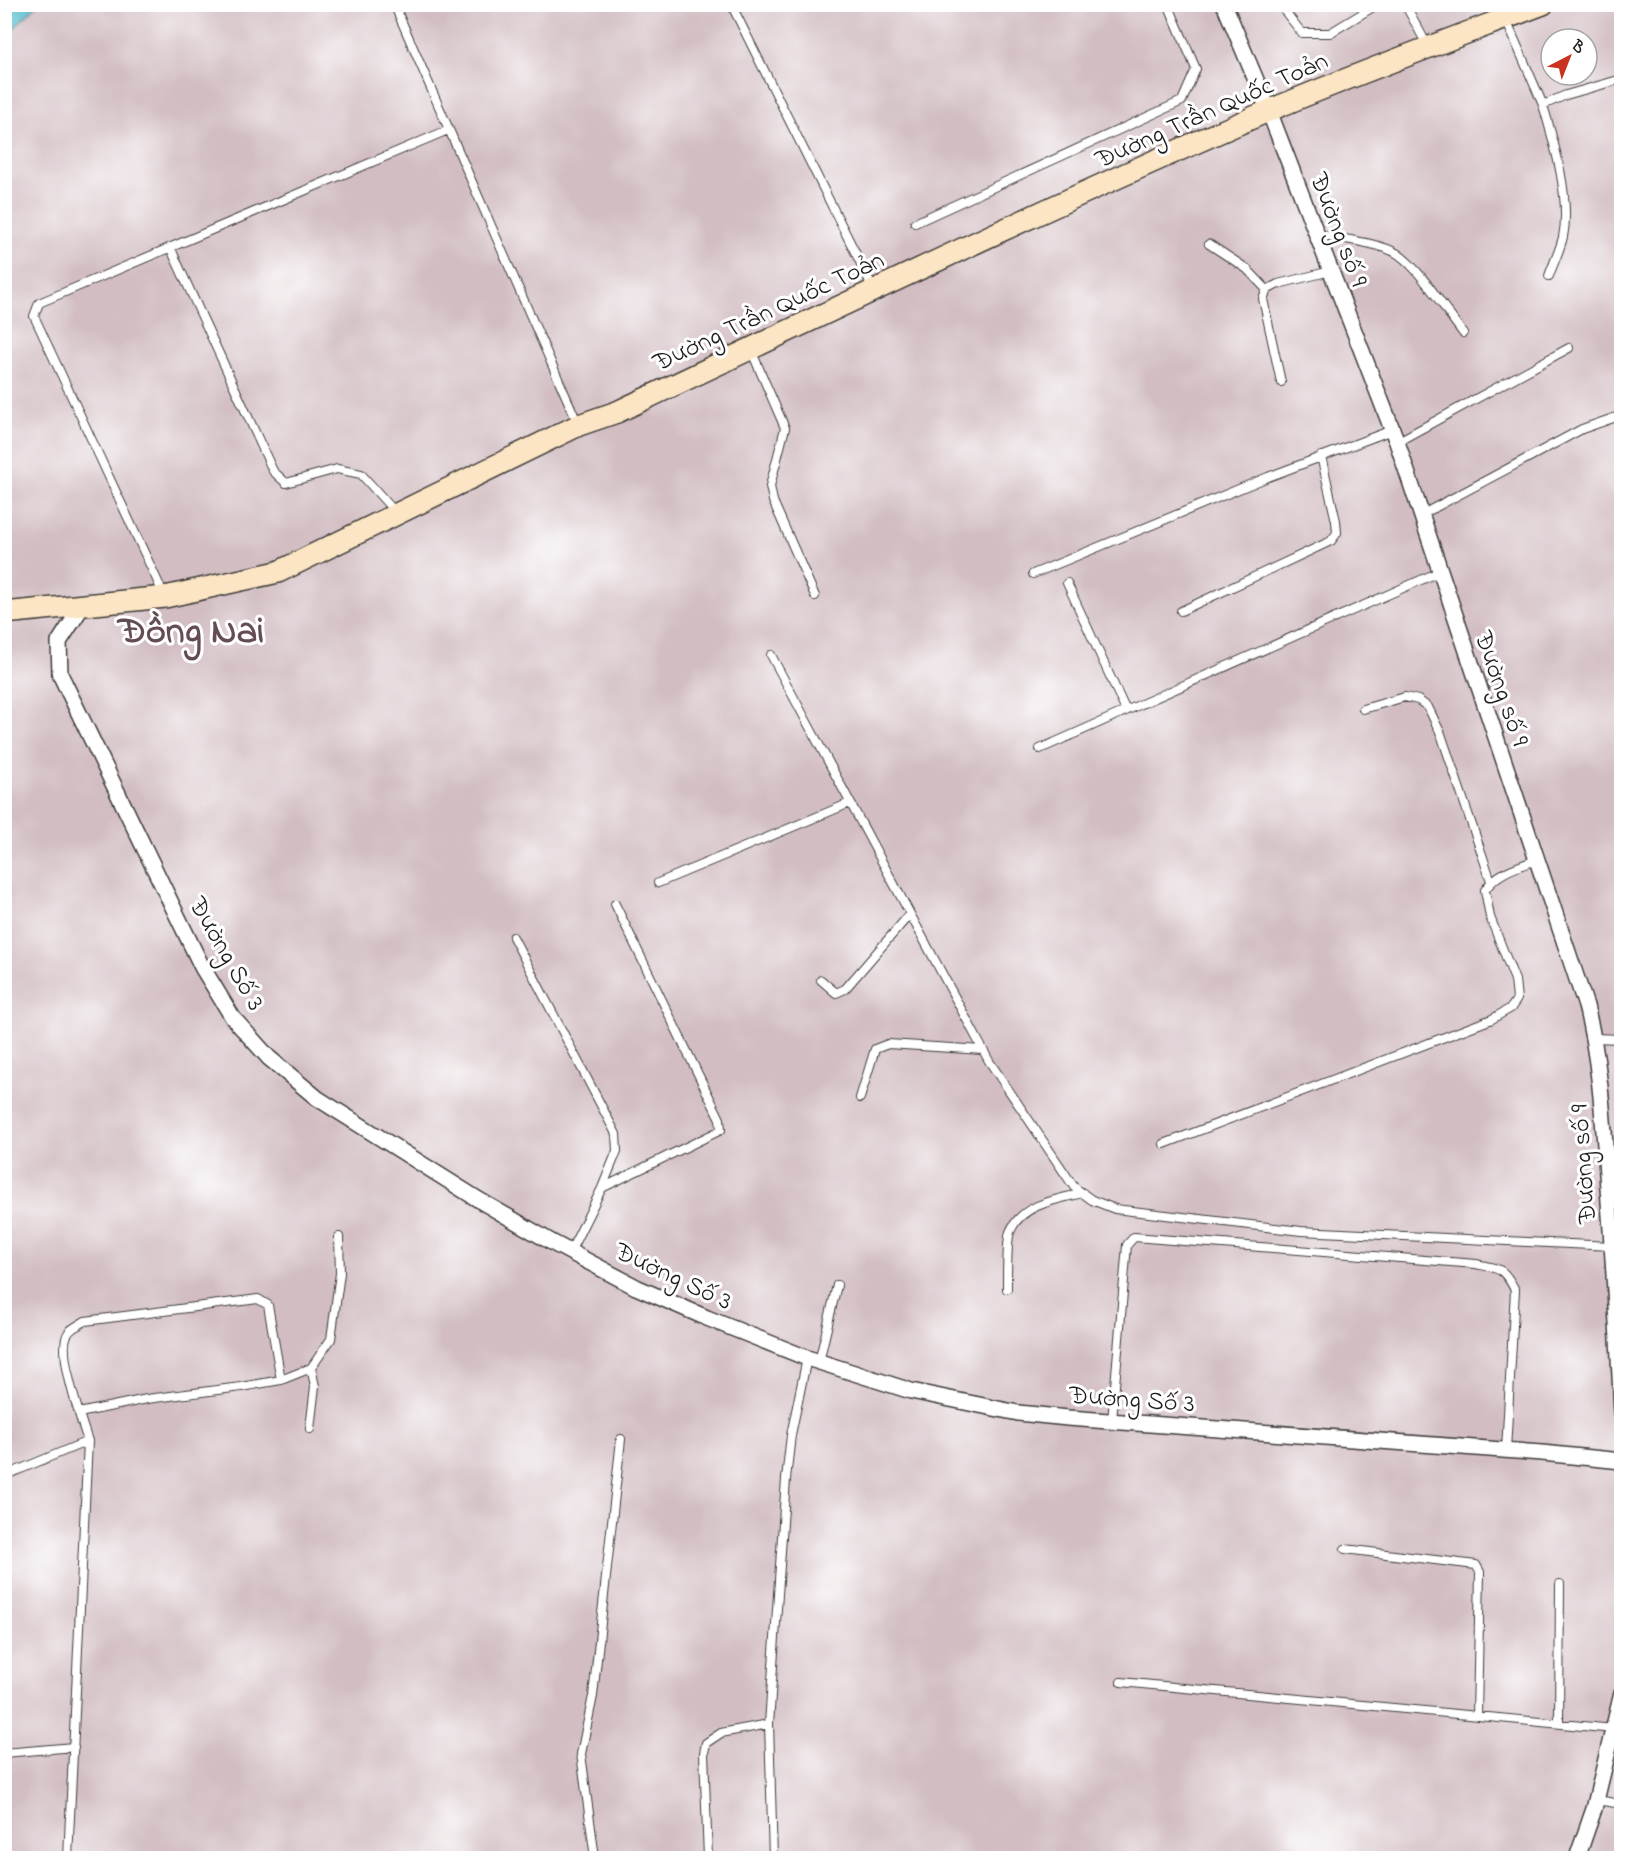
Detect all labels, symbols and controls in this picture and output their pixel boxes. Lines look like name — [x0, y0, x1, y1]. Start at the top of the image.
north arrow — [1539, 27, 1599, 87]
text: B — [1565, 34, 1590, 60]
street label: Đường Trần Quốc Toản — [1089, 43, 1335, 181]
street label: Đường số 9 — [1298, 167, 1376, 293]
street label: Đường Trần Quốc Toản — [647, 242, 891, 383]
district label: Đồng Nai — [116, 605, 264, 661]
street label: Đường số 9 — [1462, 625, 1538, 752]
street label: Đường Số 3 — [177, 890, 273, 1019]
street label: Đường số 9 — [1562, 1103, 1608, 1226]
street label: Đường Số 3 — [607, 1233, 738, 1322]
street label: Đường Số 3 — [1067, 1378, 1196, 1424]

